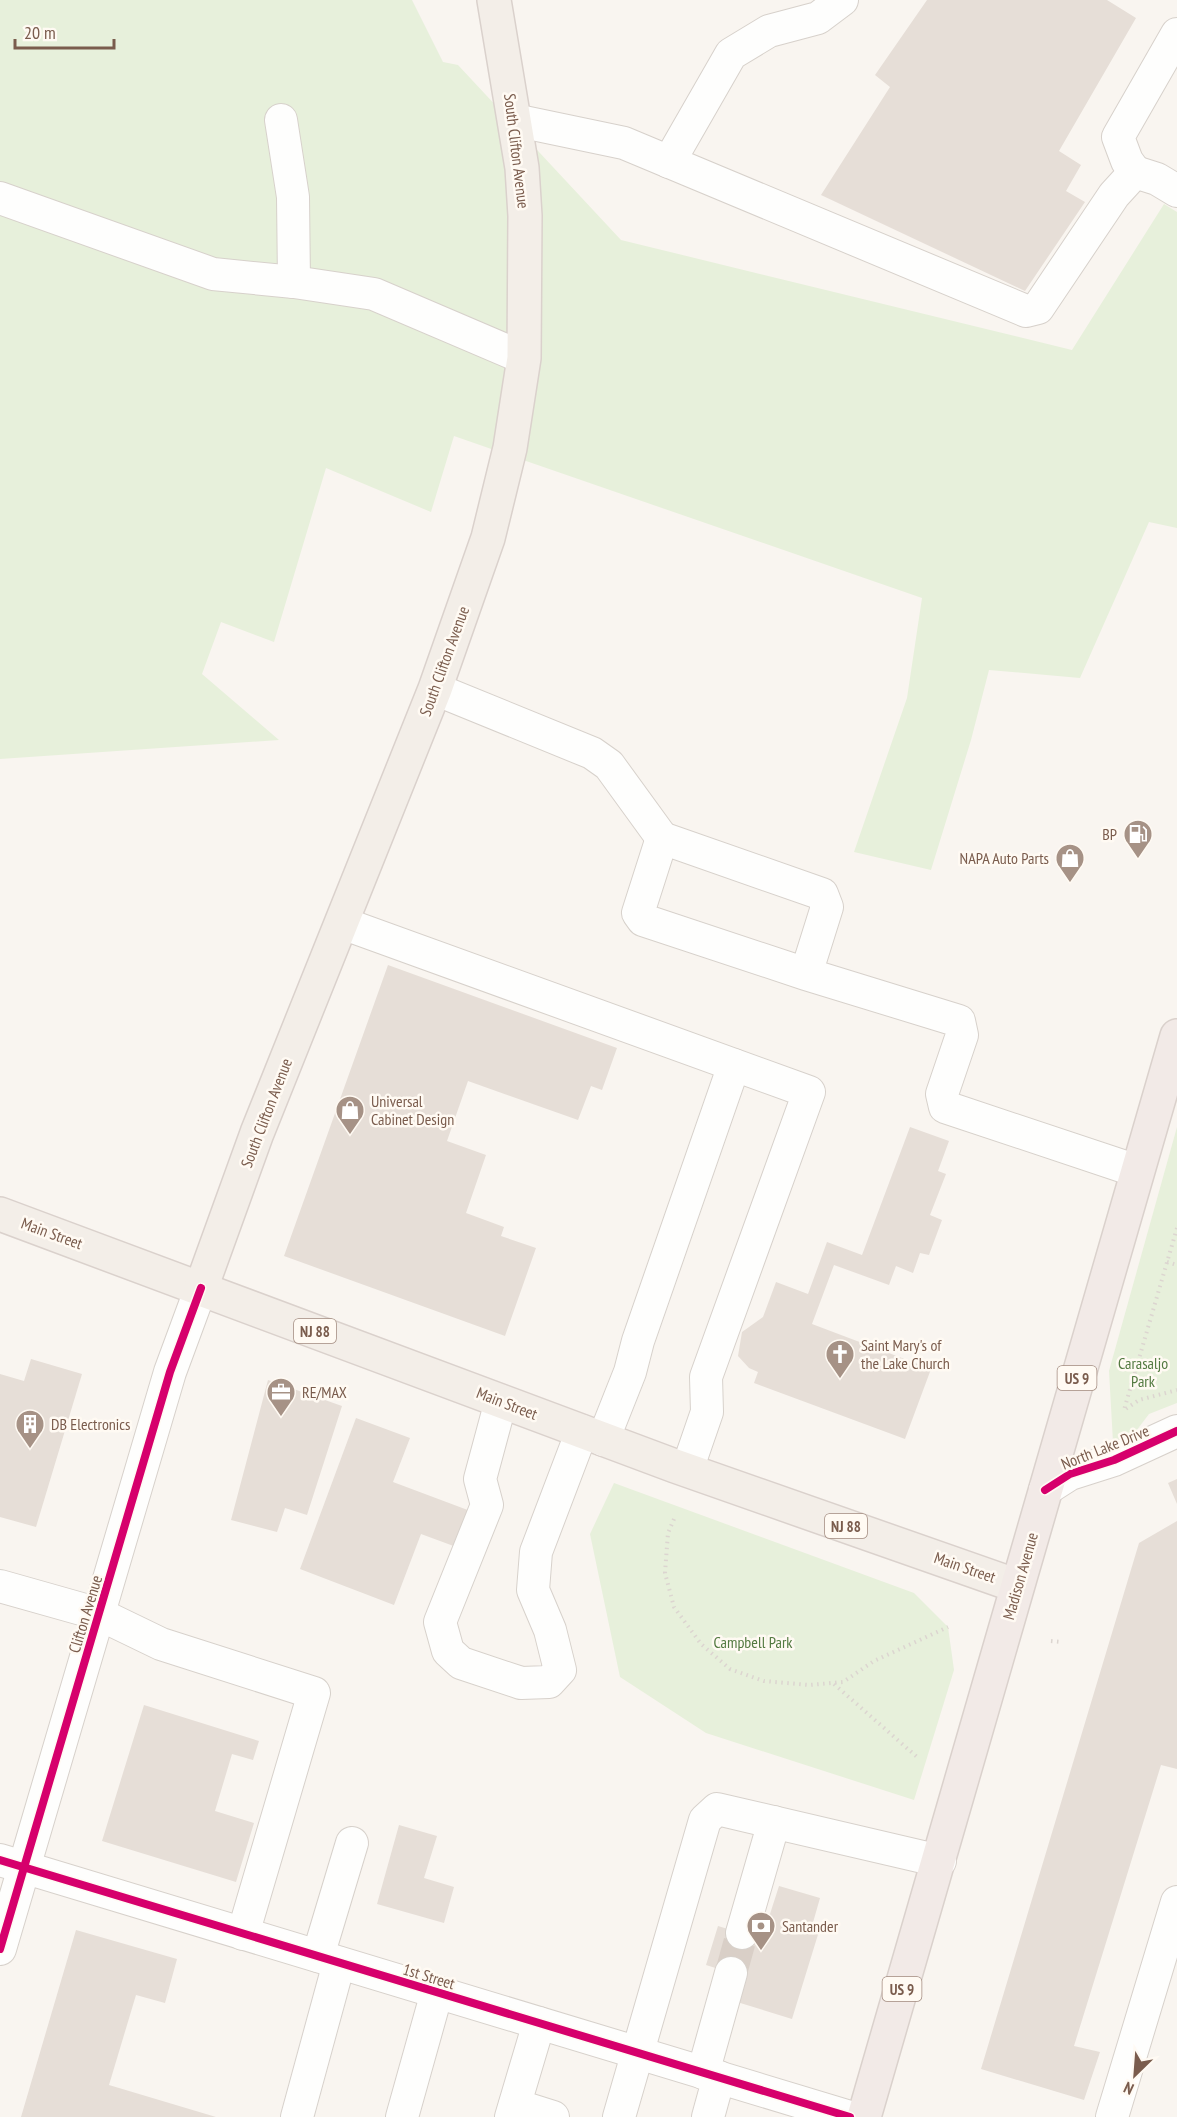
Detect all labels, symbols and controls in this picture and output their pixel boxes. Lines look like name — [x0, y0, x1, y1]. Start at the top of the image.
scale bar — [15, 12, 114, 50]
text: 20 m — [24, 21, 56, 44]
street label: South Clifton Avenue — [500, 92, 534, 210]
street label: South Clifton Avenue — [415, 603, 473, 719]
fuel station icon: BP — [1122, 818, 1154, 860]
place label: BP — [1102, 824, 1117, 844]
shop icon: NAPA Auto Parts — [1054, 842, 1086, 884]
place label: NAPA Auto Parts — [960, 848, 1049, 868]
street label: South Clifton Avenue — [236, 1055, 296, 1171]
place label: Universal Cabinet Design — [371, 1091, 454, 1129]
shop icon: Universal Cabinet Design — [334, 1094, 366, 1136]
street label: Main Street — [19, 1213, 86, 1253]
road number: NJ 88 — [294, 1319, 336, 1343]
place label: Saint Mary's of the Lake Church — [861, 1335, 950, 1373]
church icon: Saint Mary's of the Lake Church — [824, 1338, 856, 1380]
park label: Carasaljo Park — [1118, 1353, 1168, 1391]
road number: US 9 — [1058, 1366, 1096, 1390]
office icon: RE/MAX — [265, 1376, 297, 1418]
place label: RE/MAX — [302, 1382, 347, 1402]
street label: Main Street — [474, 1382, 541, 1424]
building icon: DB Electronics — [14, 1408, 46, 1450]
place label: DB Electronics — [51, 1414, 130, 1434]
street label: North Lake Drive — [1058, 1420, 1152, 1474]
road number: NJ 88 — [825, 1514, 867, 1538]
street label: Madison Avenue — [998, 1530, 1042, 1622]
street label: Main Street — [932, 1547, 999, 1587]
street label: Clifton Avenue — [64, 1573, 106, 1655]
park label: Campbell Park — [713, 1632, 793, 1652]
bank icon: Santander — [745, 1910, 777, 1952]
place label: Santander — [782, 1916, 839, 1936]
street label: 1st Street — [400, 1959, 458, 1994]
road number: US 9 — [882, 1977, 922, 2001]
north arrow — [1105, 2045, 1165, 2105]
text: N — [1121, 2078, 1137, 2099]

